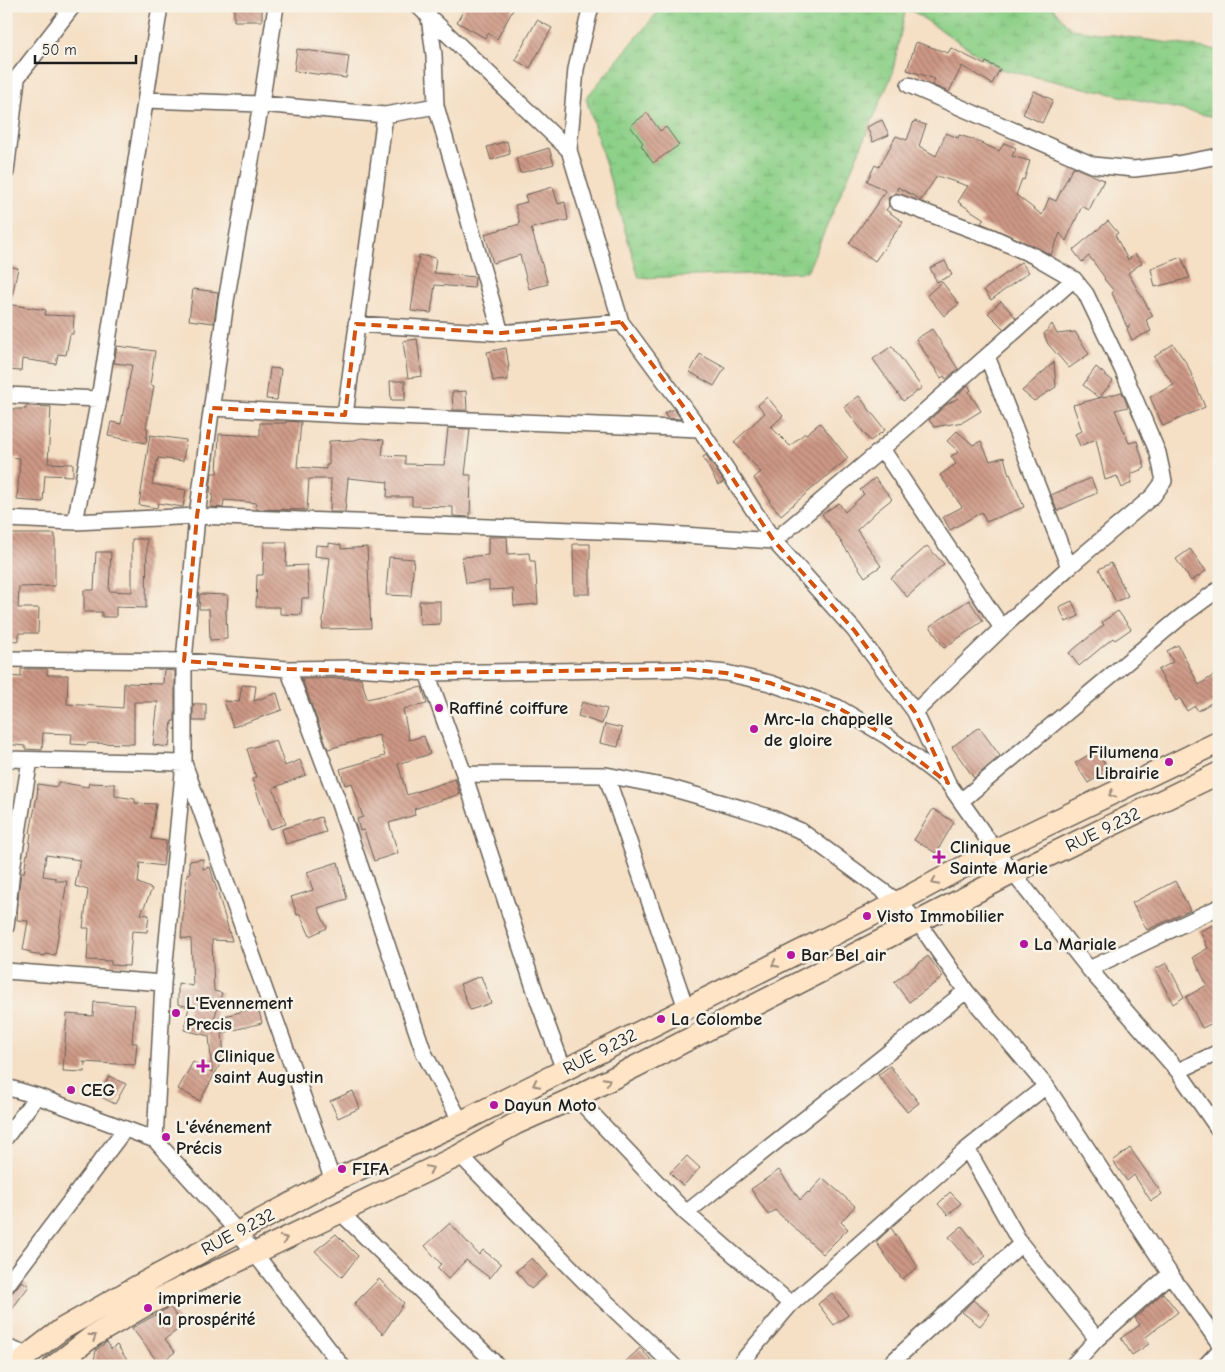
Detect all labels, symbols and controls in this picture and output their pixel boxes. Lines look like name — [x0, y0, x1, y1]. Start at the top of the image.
scale bar — [35, 32, 136, 64]
text: 50 m — [42, 41, 77, 59]
place label: Raffiné coiffure — [449, 698, 568, 719]
marker: Raffiné coiffure — [433, 702, 445, 714]
place label: Mrc-la chappelle de gloire — [764, 709, 893, 751]
marker: Mrc-la chappelle de gloire — [748, 723, 760, 735]
place label: Filumena Librairie — [1089, 742, 1159, 784]
marker: Filumena Librairie — [1163, 756, 1175, 768]
one-way arrow — [1108, 787, 1117, 798]
street label: RUE 9.232 — [1062, 803, 1144, 857]
place label: Clinique Sainte Marie — [950, 837, 1048, 879]
marker: Clinique Sainte Marie — [932, 850, 946, 864]
one-way arrow — [932, 876, 941, 886]
place label: Visto Immobilier — [877, 906, 1004, 927]
marker: Visto Immobilier — [861, 910, 873, 922]
place label: La Mariale — [1034, 934, 1116, 955]
marker: La Mariale — [1018, 938, 1030, 950]
place label: Bar Bel air — [801, 945, 887, 966]
marker: Bar Bel air — [785, 949, 797, 961]
one-way arrow — [771, 957, 780, 968]
place label: L'Evennement Precis — [186, 993, 294, 1035]
marker: L'Evennement Precis — [170, 1007, 182, 1019]
place label: La Colombe — [671, 1009, 762, 1030]
marker: La Colombe — [655, 1013, 667, 1025]
street label: RUE 9.232 — [559, 1024, 641, 1080]
place label: Clinique saint Augustin — [214, 1046, 323, 1088]
marker: Clinique saint Augustin — [196, 1059, 210, 1073]
one-way arrow — [602, 1077, 611, 1087]
one-way arrow — [532, 1078, 541, 1088]
place label: CEG — [81, 1080, 115, 1101]
marker: CEG — [65, 1084, 77, 1096]
place label: Dayun Moto — [504, 1095, 597, 1116]
marker: Dayun Moto — [488, 1099, 500, 1111]
place label: L'événement Précis — [176, 1117, 273, 1159]
marker: L'événement Précis — [160, 1131, 172, 1143]
place label: FIFA — [352, 1159, 389, 1180]
marker: FIFA — [336, 1163, 348, 1175]
one-way arrow — [425, 1165, 434, 1175]
street label: RUE 9.232 — [198, 1204, 278, 1260]
one-way arrow — [279, 1234, 288, 1245]
place label: imprimerie la prospérité — [158, 1288, 255, 1330]
marker: imprimerie la prospérité — [142, 1302, 154, 1314]
one-way arrow — [87, 1334, 96, 1343]

